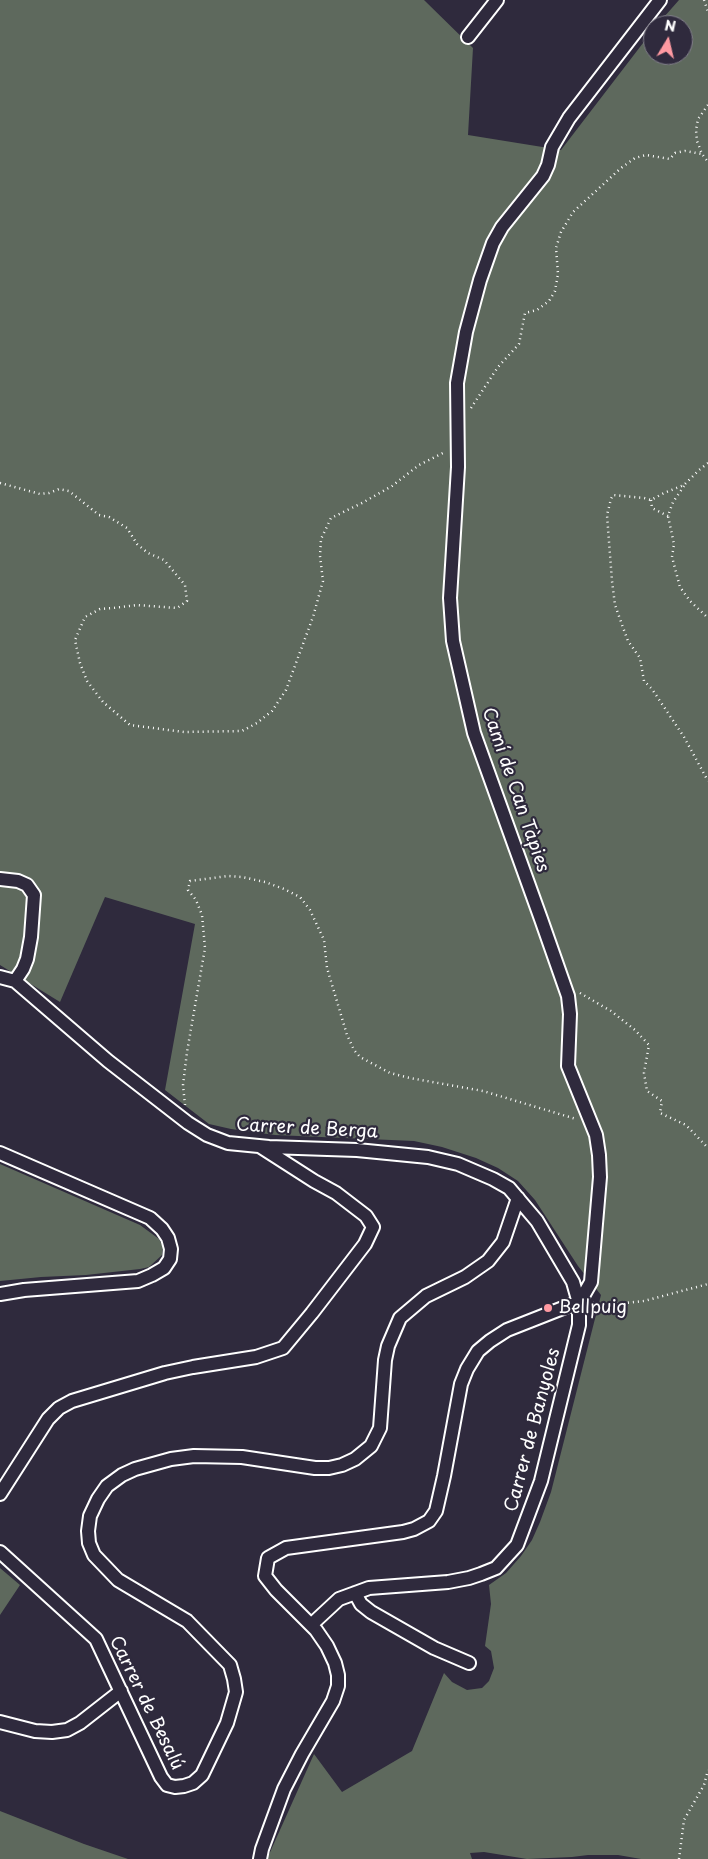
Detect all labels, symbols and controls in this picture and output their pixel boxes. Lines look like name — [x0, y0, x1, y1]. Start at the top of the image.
text: N — [663, 14, 677, 37]
north arrow — [643, 15, 693, 65]
street label: Camí de Can Tàpies — [477, 705, 553, 875]
street label: Carrer de Berga — [236, 1114, 378, 1144]
place label: Bellpuig — [558, 1297, 627, 1319]
marker: Bellpuig — [542, 1302, 554, 1314]
street label: Carrer de Banyoles — [501, 1346, 565, 1514]
street label: Carrer de Besalú — [104, 1633, 188, 1773]

